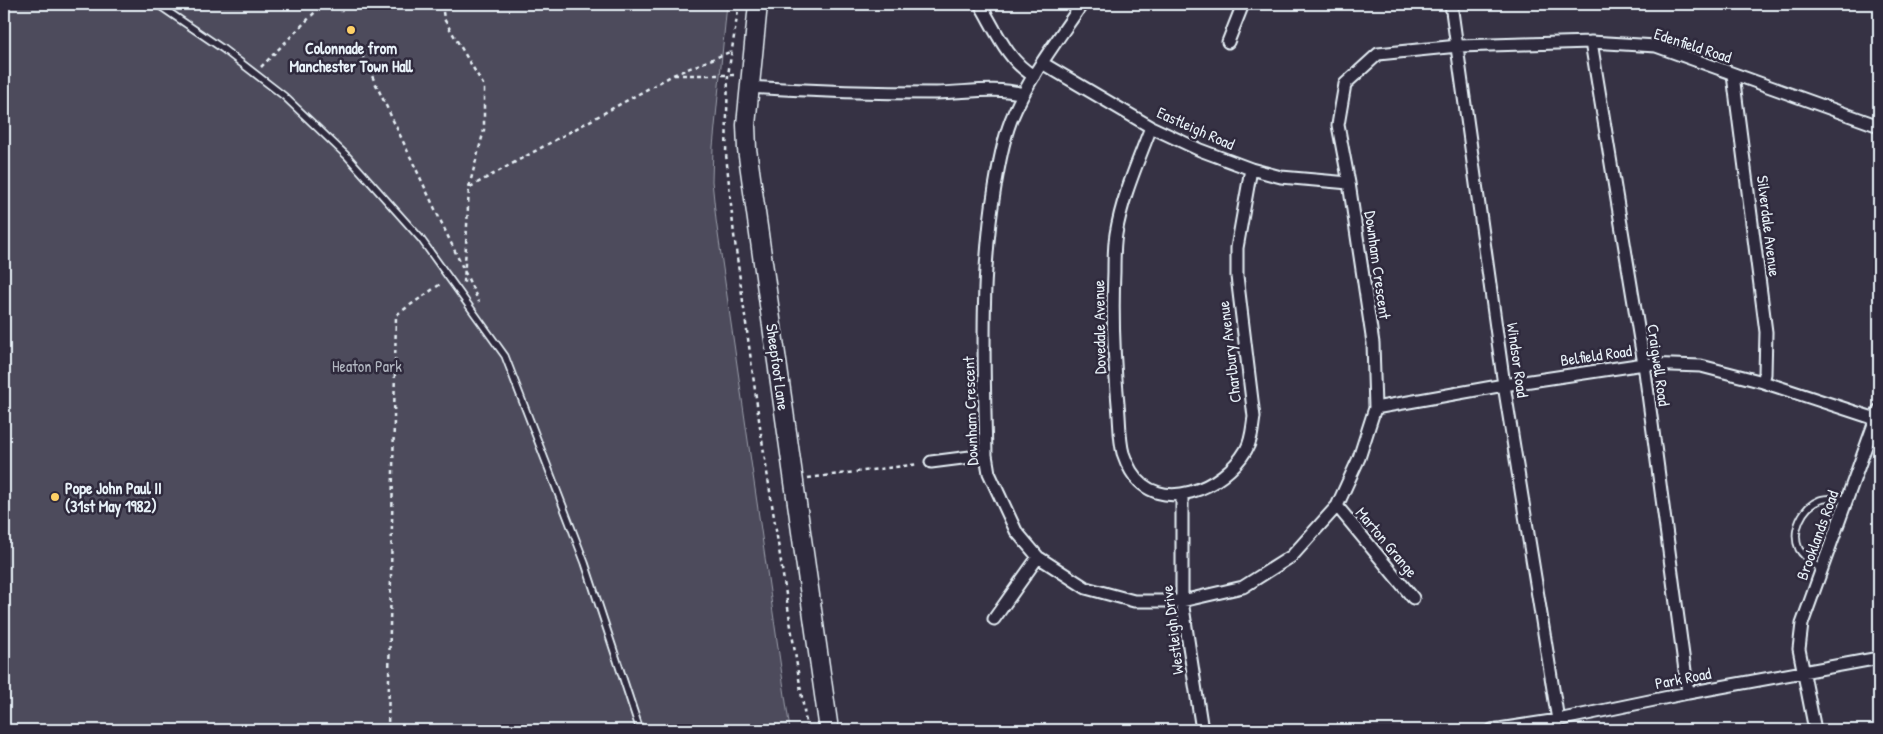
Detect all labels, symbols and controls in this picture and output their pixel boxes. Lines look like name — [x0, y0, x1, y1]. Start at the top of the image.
street label: Edenfield Road — [1652, 22, 1734, 68]
marker: Colonnade from Manchester Town Hall — [345, 24, 357, 36]
place label: Colonnade from Manchester Town Hall — [289, 37, 414, 77]
street label: Eastleigh Road — [1154, 101, 1238, 155]
street label: Silverdale Avenue — [1752, 174, 1786, 278]
street label: Downham Crescent — [1360, 209, 1397, 321]
street label: Dovedale Avenue — [1087, 279, 1111, 374]
street label: Charlbury Avenue — [1212, 299, 1246, 404]
street label: Windsor Road — [1502, 321, 1534, 399]
street label: Sheepfoot Lane — [761, 322, 795, 412]
street label: Craigwell Road — [1642, 323, 1676, 407]
street label: Belfield Road — [1559, 339, 1633, 371]
park label: Heaton Park — [332, 355, 402, 377]
street label: Downham Crescent — [957, 356, 983, 466]
place label: Pope John Paul II (31st May 1982) — [65, 477, 162, 518]
street label: Brooklands Road — [1791, 487, 1843, 583]
marker: Pope John Paul II (31st May 1982) — [49, 491, 61, 503]
street label: Marton Grange — [1351, 502, 1423, 582]
street label: Westleigh Drive — [1156, 584, 1188, 676]
street label: Park Road — [1653, 662, 1713, 694]

